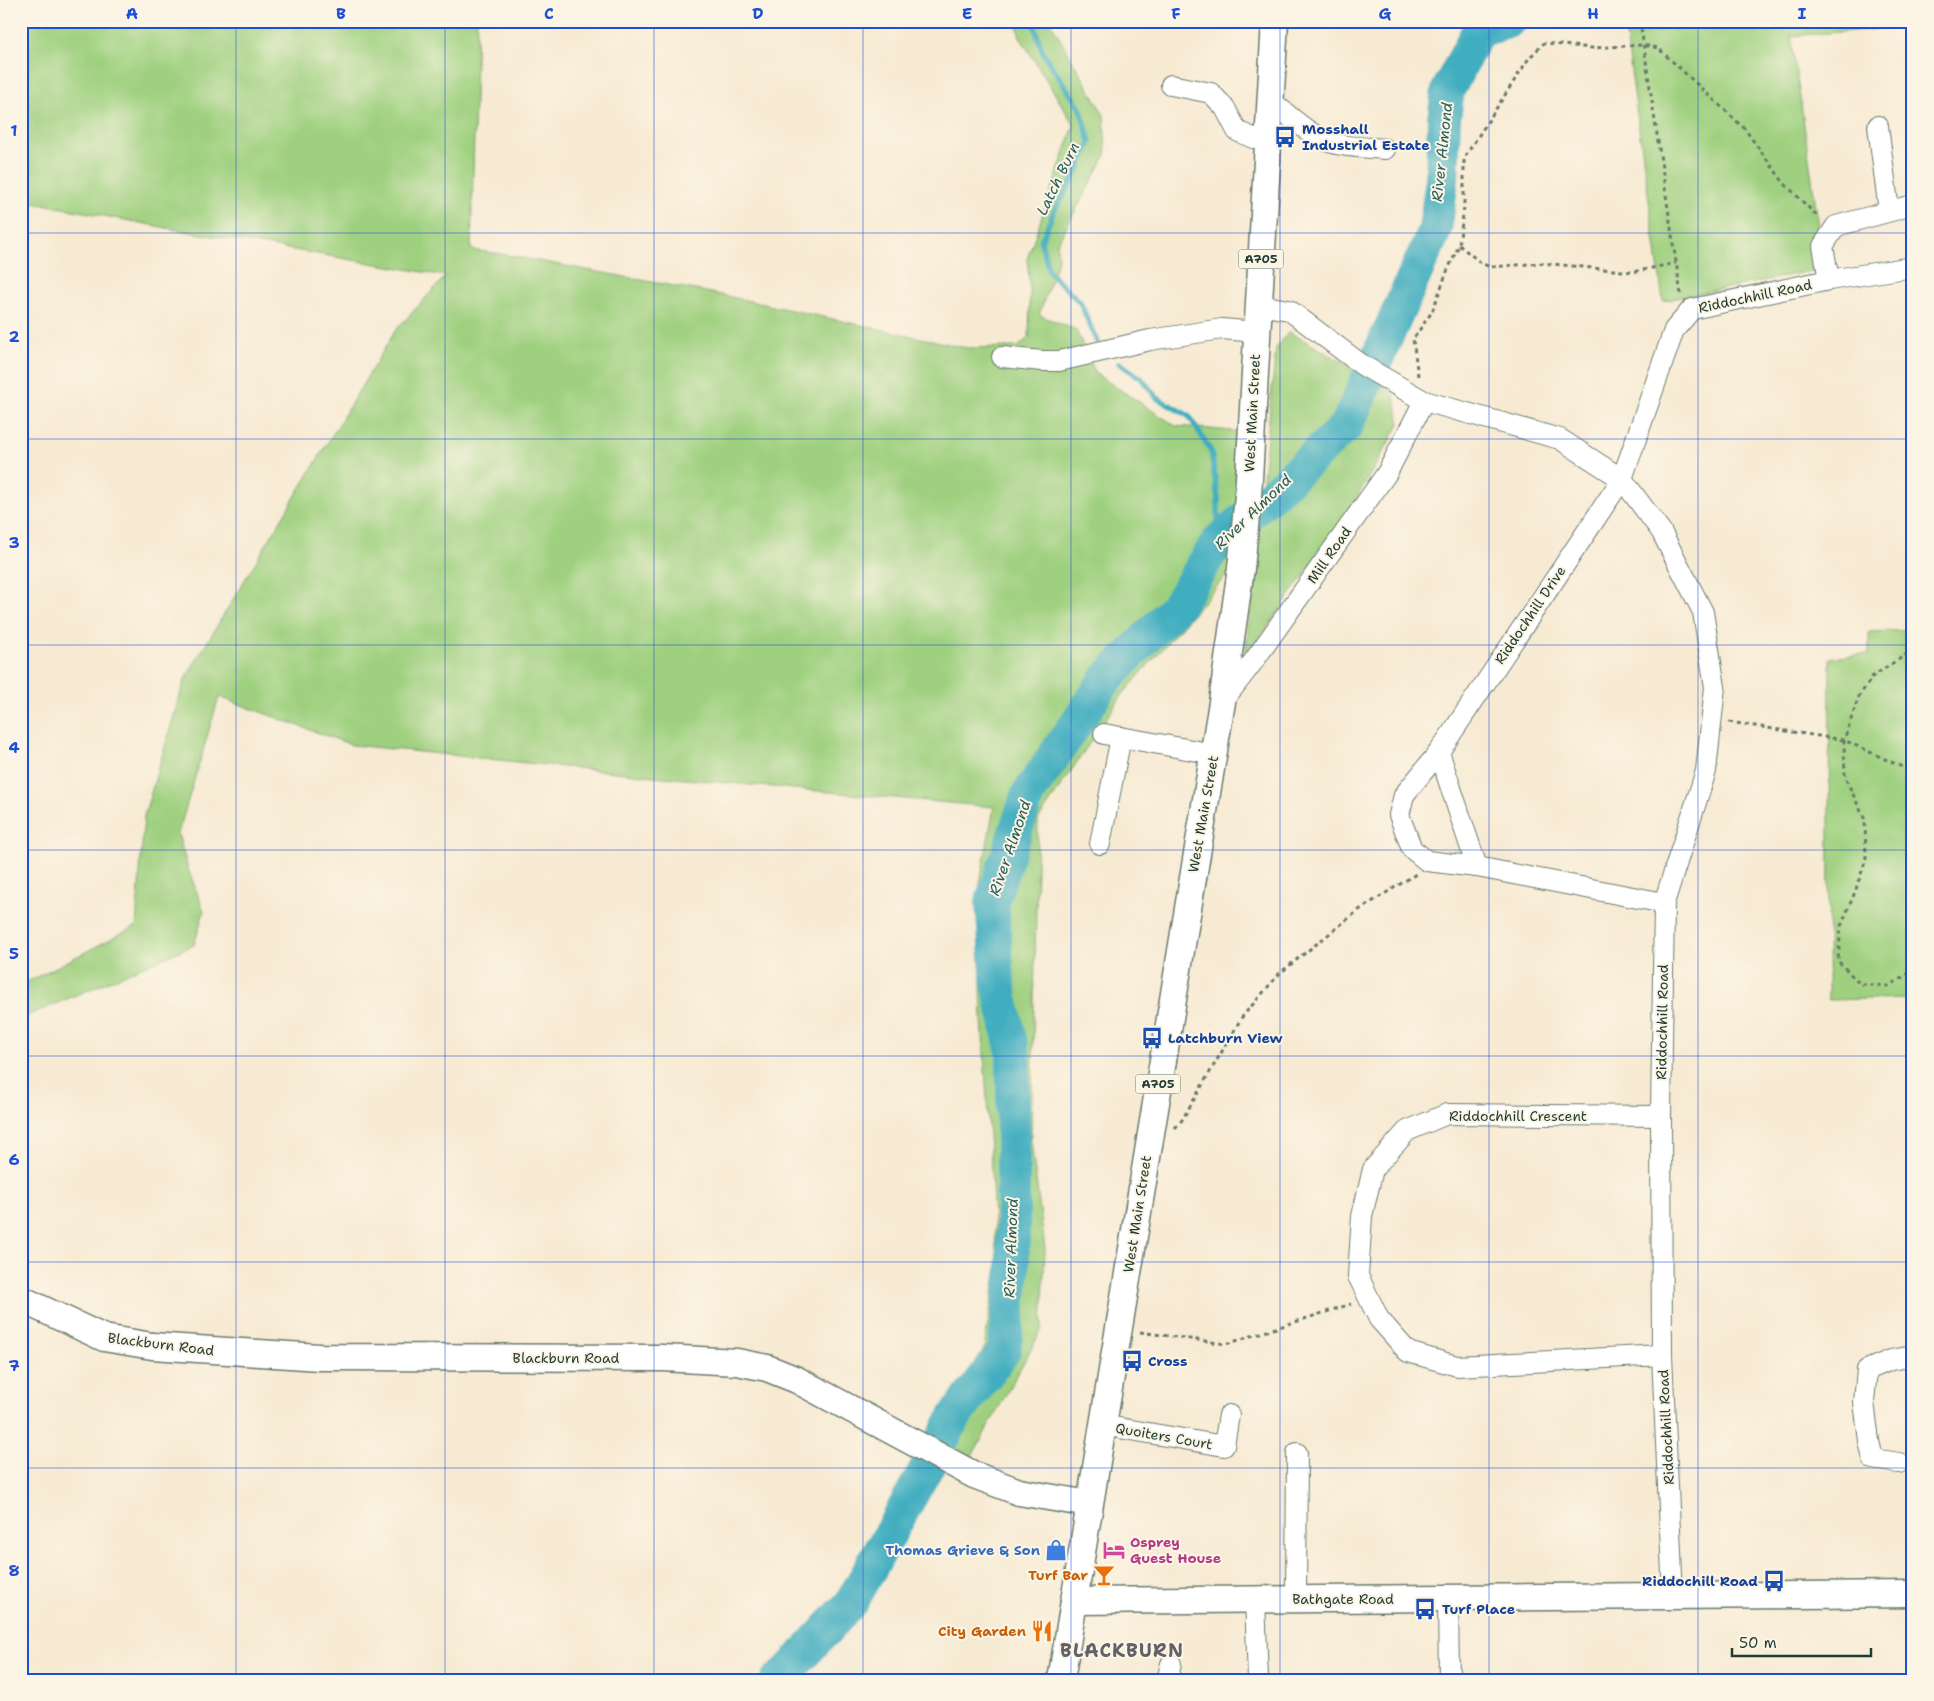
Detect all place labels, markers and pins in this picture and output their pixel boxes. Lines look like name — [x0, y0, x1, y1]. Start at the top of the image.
place label: Mosshall Industrial Estate — [1302, 120, 1430, 154]
bus stop icon: Mosshall Industrial Estate — [1272, 124, 1298, 150]
bus stop icon: Latchburn View — [1139, 1025, 1165, 1051]
place label: Latchburn View — [1168, 1029, 1283, 1047]
bus stop icon: Cross — [1119, 1348, 1145, 1374]
place label: Cross — [1148, 1352, 1187, 1370]
place label: Osprey Guest House — [1130, 1533, 1221, 1567]
shop icon: Thomas Grieve & Son — [1043, 1537, 1069, 1563]
hotel icon: Osprey Guest House — [1101, 1537, 1127, 1563]
place label: Thomas Grieve & Son — [886, 1541, 1040, 1559]
bar icon: Turf Bar — [1091, 1562, 1117, 1588]
place label: Turf Bar — [1028, 1566, 1088, 1584]
bus stop icon: Riddochill Road — [1761, 1568, 1787, 1594]
place label: Riddochill Road — [1642, 1572, 1758, 1590]
bus stop icon: Turf Place — [1412, 1596, 1438, 1622]
place label: Turf Place — [1442, 1600, 1515, 1618]
restaurant icon: City Garden — [1029, 1618, 1055, 1644]
place label: City Garden — [938, 1622, 1026, 1640]

